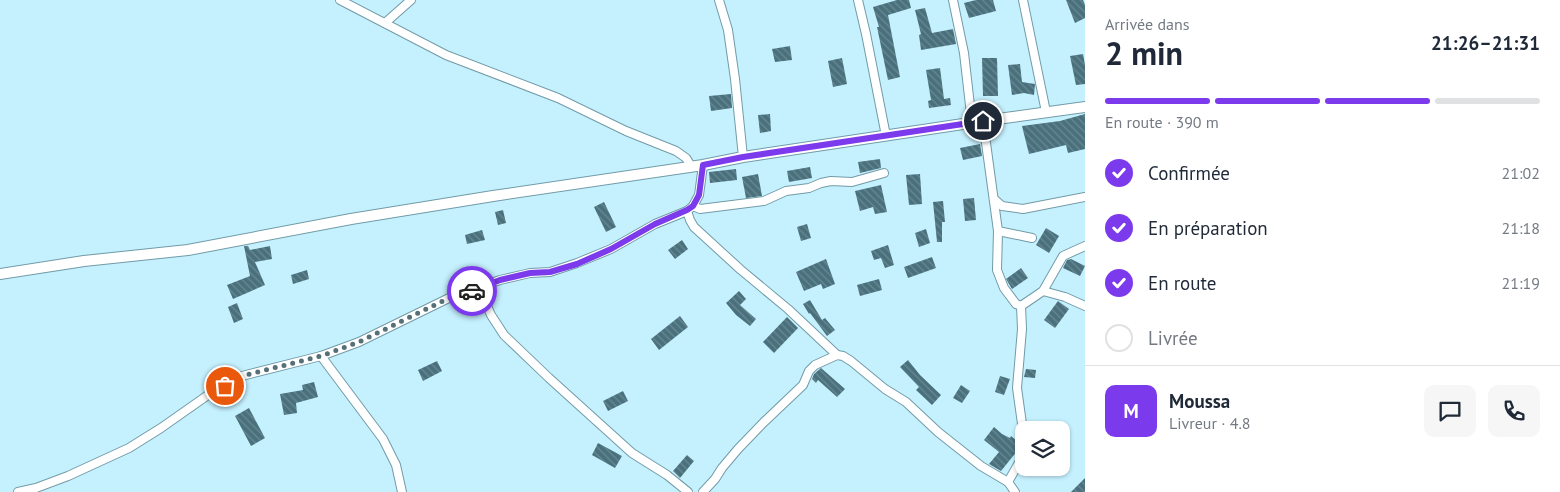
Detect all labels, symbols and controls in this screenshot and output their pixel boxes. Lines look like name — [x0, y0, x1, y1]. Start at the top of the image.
text: Arrivée dans — [1105, 14, 1189, 34]
text: 21:26–21:31 — [1431, 31, 1540, 55]
text: 2 min — [1105, 32, 1183, 74]
pin — [962, 100, 1004, 142]
icon: home — [969, 107, 997, 135]
text: En route · 390 m — [1105, 112, 1219, 132]
icon: check — [1105, 159, 1133, 187]
text: Confirmée — [1148, 161, 1230, 185]
text: 21:02 — [1502, 163, 1540, 183]
icon: check — [1105, 214, 1133, 242]
text: En préparation — [1148, 216, 1268, 240]
text: 21:18 — [1502, 218, 1540, 238]
courier — [447, 266, 497, 316]
icon: check — [1105, 269, 1133, 297]
text: En route — [1148, 271, 1216, 295]
text: 21:19 — [1502, 273, 1540, 293]
icon: car — [458, 277, 486, 305]
text: Livrée — [1148, 326, 1198, 350]
pin — [204, 365, 246, 407]
icon: bag — [211, 372, 239, 400]
button: chat — [1424, 385, 1476, 437]
button: phone — [1488, 385, 1540, 437]
text: Moussa — [1169, 389, 1230, 413]
text: M — [1123, 399, 1139, 423]
text: Livreur · 4.8 — [1169, 413, 1251, 433]
map controls — [1015, 421, 1070, 476]
button: layers — [1015, 421, 1070, 476]

